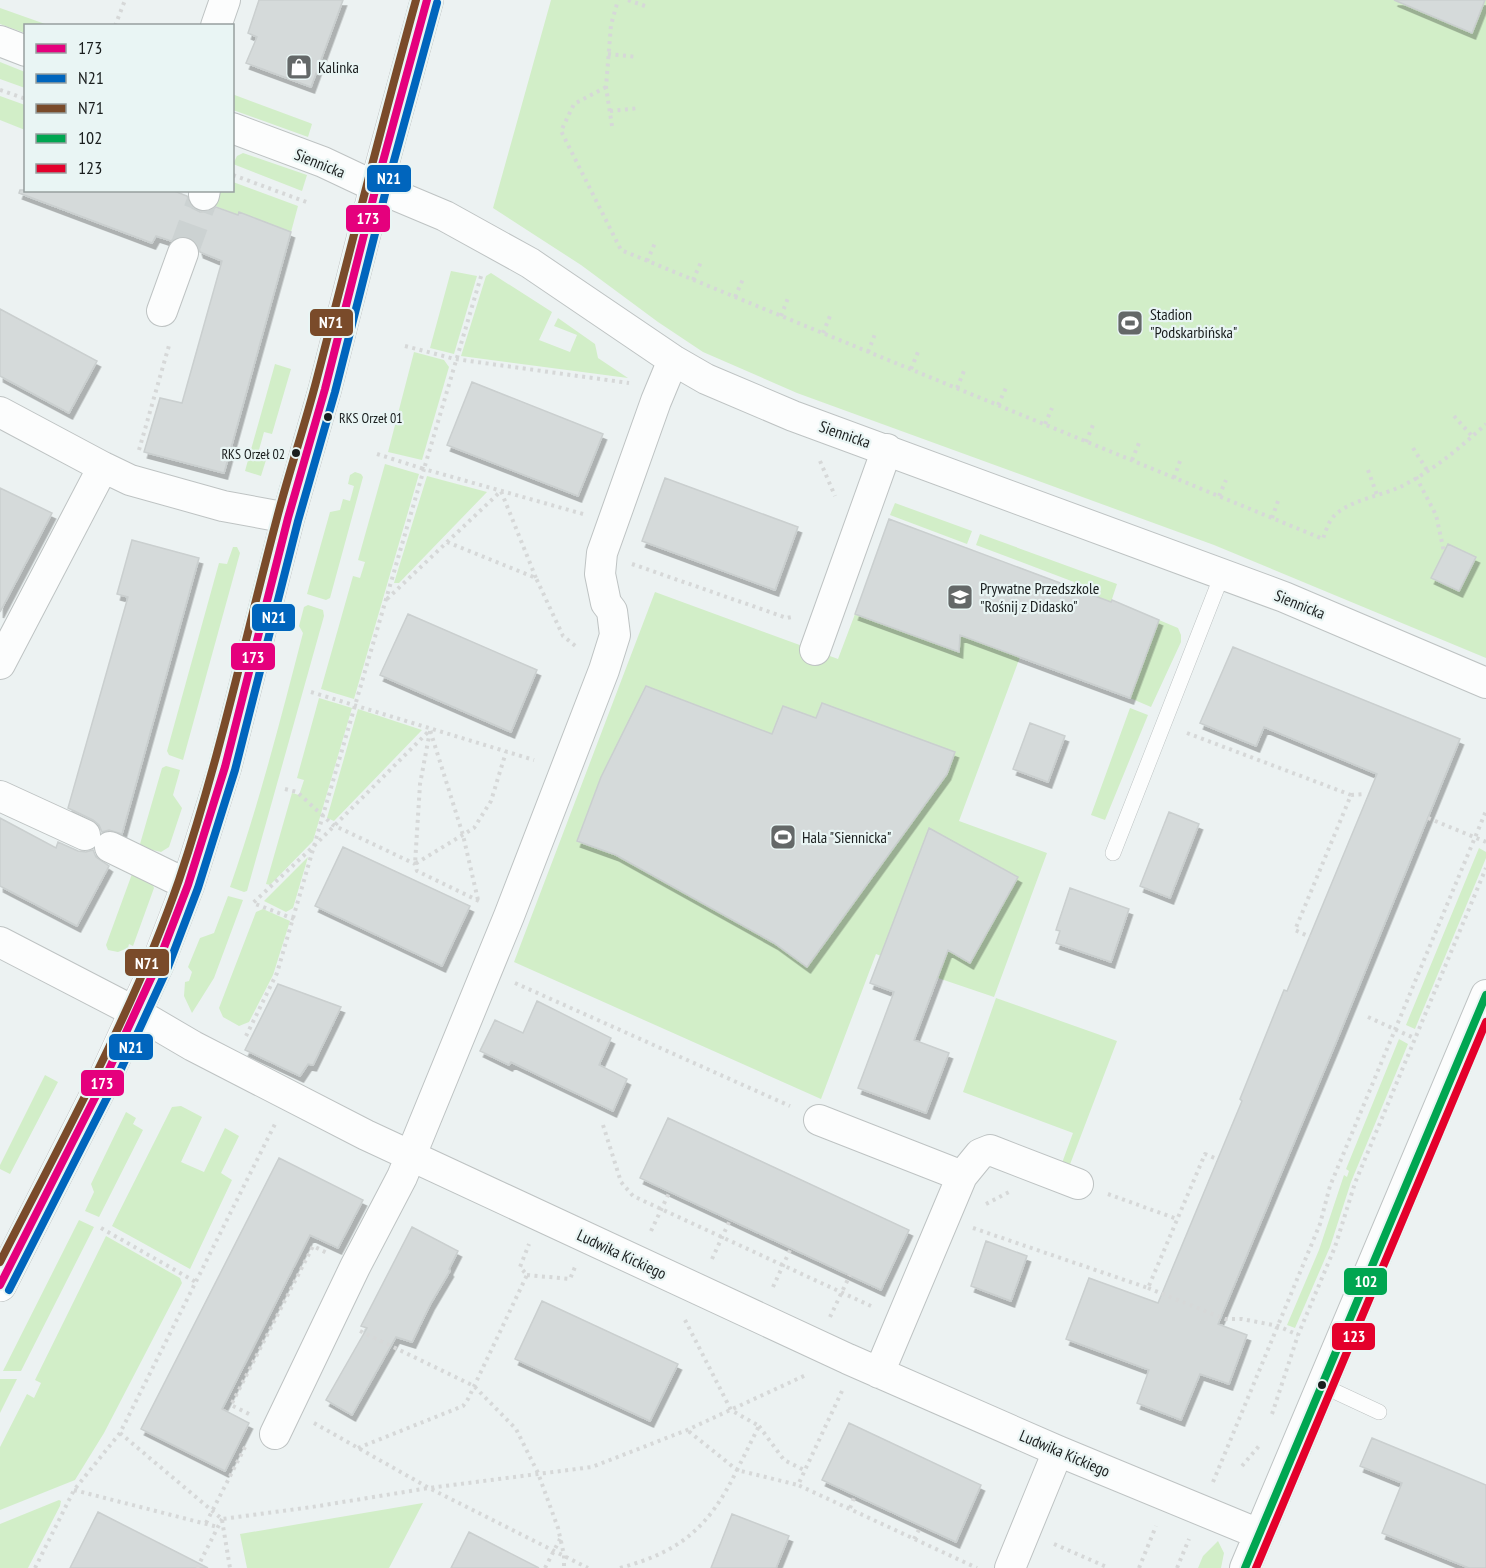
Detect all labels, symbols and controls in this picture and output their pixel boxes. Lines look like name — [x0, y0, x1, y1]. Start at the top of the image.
legend — [24, 24, 234, 192]
text: 173 — [78, 36, 102, 59]
shop icon: Kalinka — [284, 52, 314, 82]
place label: Kalinka — [318, 57, 359, 77]
text: N21 — [78, 66, 104, 89]
text: N71 — [78, 96, 104, 119]
text: 102 — [78, 126, 102, 149]
street label: Siennicka — [292, 144, 348, 182]
text: 123 — [78, 156, 102, 179]
line badge: N21 — [366, 164, 412, 193]
text: N21 — [377, 168, 401, 188]
line badge: 173 — [345, 204, 391, 233]
text: 173 — [357, 208, 379, 228]
place label: Stadion "Podskarbińska" — [1150, 304, 1237, 342]
line badge: N71 — [309, 308, 354, 337]
sports icon: Stadion "Podskarbińska" — [1115, 308, 1145, 338]
text: N71 — [319, 312, 343, 332]
place label: RKS Orzeł 01 — [339, 409, 403, 427]
marker: RKS Orzeł 01 — [322, 411, 334, 423]
street label: Siennicka — [817, 416, 873, 452]
place label: RKS Orzeł 02 — [221, 445, 285, 463]
marker: RKS Orzeł 02 — [290, 447, 302, 459]
place label: Prywatne Przedszkole "Rośnij z Didasko" — [980, 578, 1099, 616]
school or university icon: Prywatne Przedszkole "Rośnij z Didasko" — [945, 582, 975, 612]
street label: Siennicka — [1272, 585, 1328, 623]
line badge: N21 — [251, 603, 296, 632]
text: N21 — [262, 607, 286, 627]
line badge: 173 — [230, 642, 276, 671]
text: 173 — [242, 647, 264, 667]
sports icon: Hala "Siennicka" — [768, 822, 798, 852]
place label: Hala "Siennicka" — [802, 827, 891, 847]
line badge: N71 — [124, 948, 170, 977]
text: N71 — [135, 953, 159, 973]
line badge: N21 — [108, 1033, 154, 1061]
text: N21 — [119, 1037, 143, 1057]
line badge: 173 — [80, 1069, 125, 1097]
text: 173 — [91, 1073, 113, 1093]
street label: Ludwika Kickiego — [574, 1225, 670, 1283]
line badge: 102 — [1343, 1267, 1388, 1296]
text: 102 — [1355, 1271, 1377, 1291]
line badge: 123 — [1331, 1322, 1376, 1351]
text: 123 — [1343, 1326, 1365, 1346]
unlabelled marker — [1316, 1379, 1328, 1391]
street label: Ludwika Kickiego — [1017, 1425, 1113, 1481]

